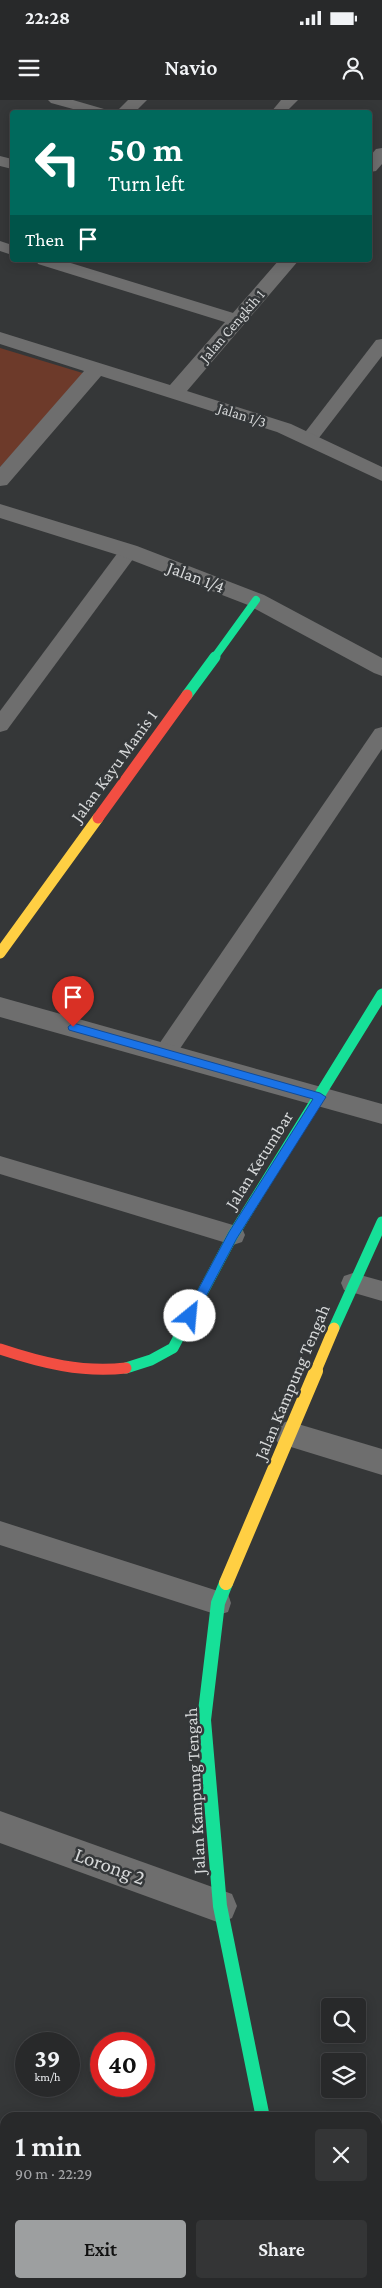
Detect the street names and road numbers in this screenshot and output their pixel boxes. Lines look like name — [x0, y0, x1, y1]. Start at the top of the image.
street label: Jalan Cengkih 1 — [195, 286, 269, 368]
street label: Jalan 1/3 — [214, 399, 268, 431]
street label: Jalan 1/4 — [163, 556, 227, 597]
street label: Jalan Kayu Manis 1 — [65, 706, 161, 827]
street label: Jalan Ketumbar — [220, 1107, 297, 1214]
street label: Jalan Kampung Tengah — [249, 1301, 334, 1464]
street label: Jalan Kampung Tengah — [181, 1707, 209, 1877]
street label: Lorong 2 — [71, 1842, 149, 1890]

